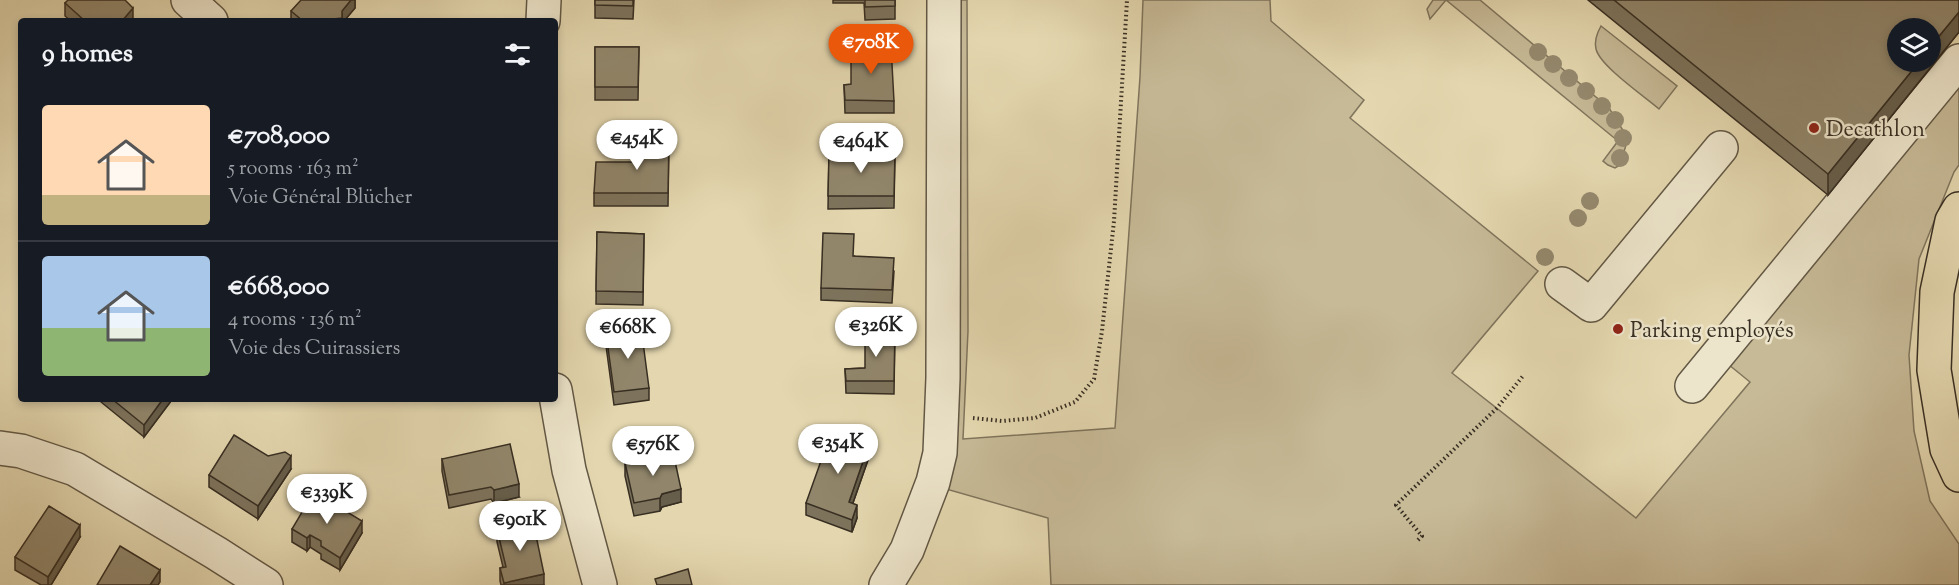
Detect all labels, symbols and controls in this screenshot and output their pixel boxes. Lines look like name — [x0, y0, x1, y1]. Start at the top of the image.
map controls — [1887, 18, 1941, 72]
button: layers — [1887, 18, 1941, 72]
pin: €708K — [829, 24, 913, 75]
text: €708K — [843, 29, 899, 58]
text: 9 homes — [42, 36, 133, 73]
icon: filters — [501, 38, 534, 71]
place label: Decathlon — [1826, 115, 1925, 147]
text: €708,000 — [228, 118, 330, 155]
pin: €454K — [595, 120, 679, 171]
marker: Decathlon — [1807, 121, 1821, 135]
pin: €464K — [819, 123, 903, 174]
text: €454K — [611, 125, 663, 154]
text: €464K — [833, 128, 889, 157]
icon: home — [90, 129, 162, 201]
text: 5 rooms · 163 m² — [228, 155, 359, 184]
text: Voie Général Blücher — [228, 184, 412, 213]
text: €668,000 — [228, 269, 330, 306]
icon: home — [90, 280, 162, 352]
text: 4 rooms · 136 m² — [228, 306, 362, 335]
pin: €326K — [834, 307, 918, 358]
pin: €668K — [586, 309, 670, 360]
text: €326K — [849, 312, 903, 341]
text: €668K — [600, 314, 656, 343]
place label: Parking employés — [1630, 316, 1794, 348]
marker: Parking employés — [1611, 322, 1625, 336]
text: Voie des Cuirassiers — [228, 335, 400, 364]
pin: €354K — [796, 424, 880, 475]
pin: €576K — [611, 426, 695, 477]
text: €354K — [812, 429, 864, 458]
text: €576K — [626, 431, 680, 460]
pin: €339K — [285, 474, 369, 525]
text: €339K — [301, 479, 353, 508]
pin: €901K — [478, 501, 562, 552]
text: €901K — [493, 506, 547, 535]

